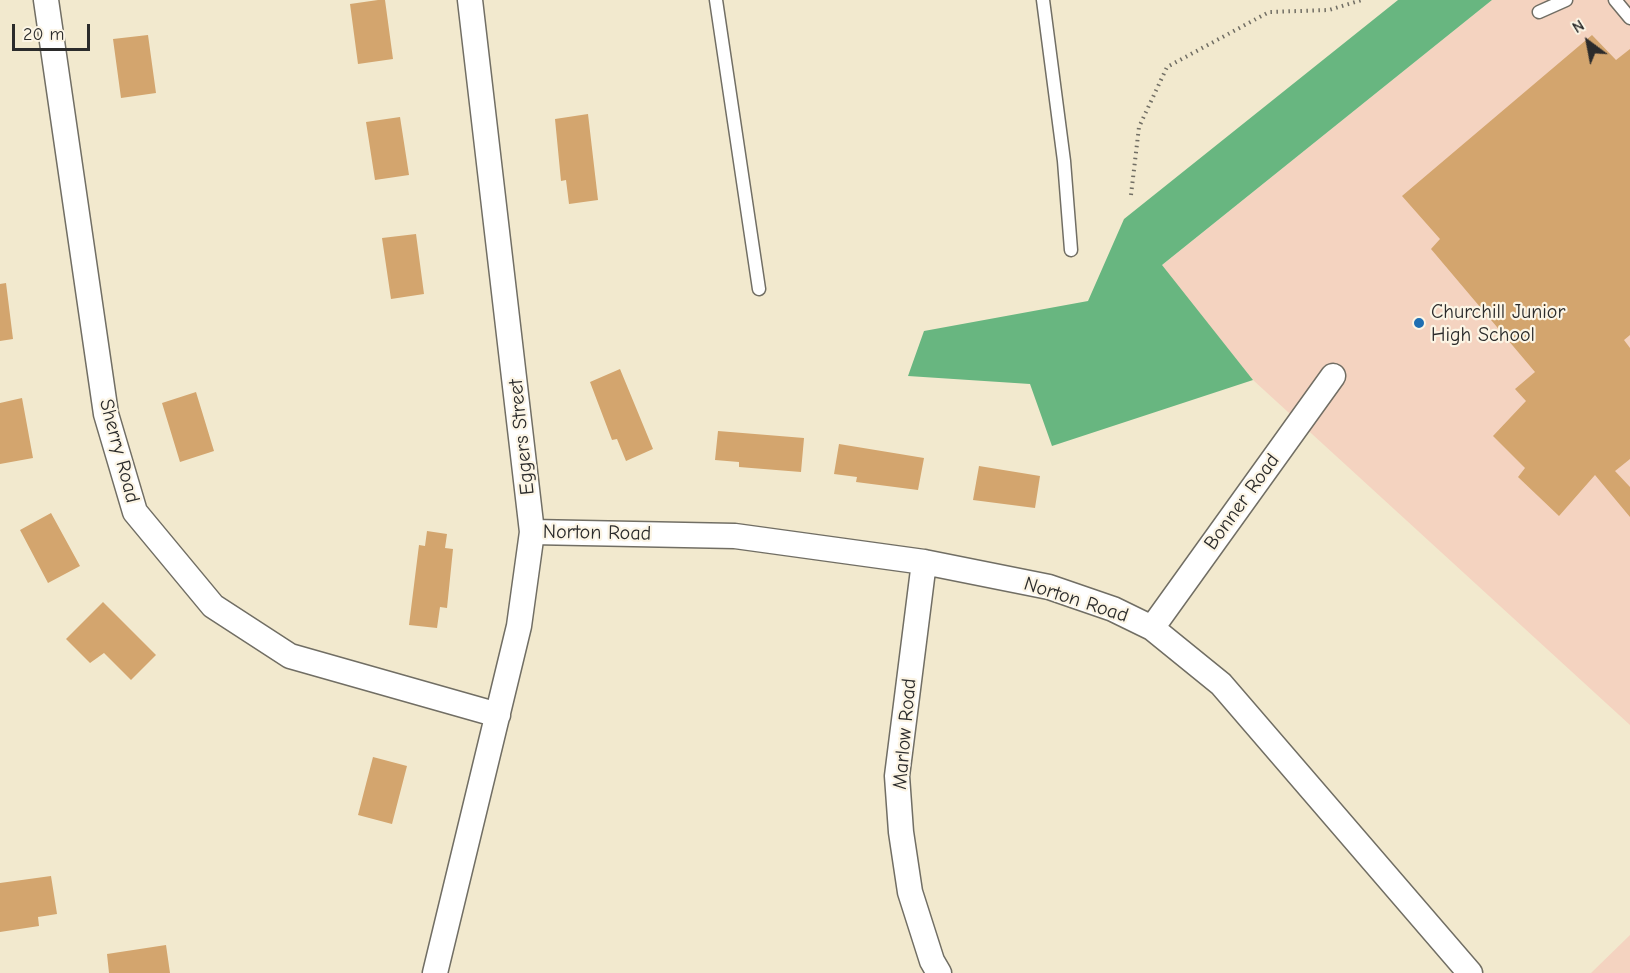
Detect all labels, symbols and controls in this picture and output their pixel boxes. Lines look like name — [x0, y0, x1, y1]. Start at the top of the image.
scale bar — [15, 12, 93, 50]
north arrow — [1558, 12, 1618, 72]
text: N — [1569, 16, 1588, 37]
text: 20 m — [23, 24, 64, 45]
place label: Churchill Junior High School — [1431, 300, 1565, 347]
marker: Churchill Junior High School — [1412, 316, 1426, 330]
street label: Eggers Street — [504, 378, 540, 496]
street label: Sherry Road — [94, 396, 144, 506]
street label: Bonner Road — [1199, 449, 1285, 555]
street label: Norton Road — [543, 520, 651, 546]
street label: Norton Road — [1021, 572, 1131, 628]
street label: Marlow Road — [888, 677, 922, 791]

